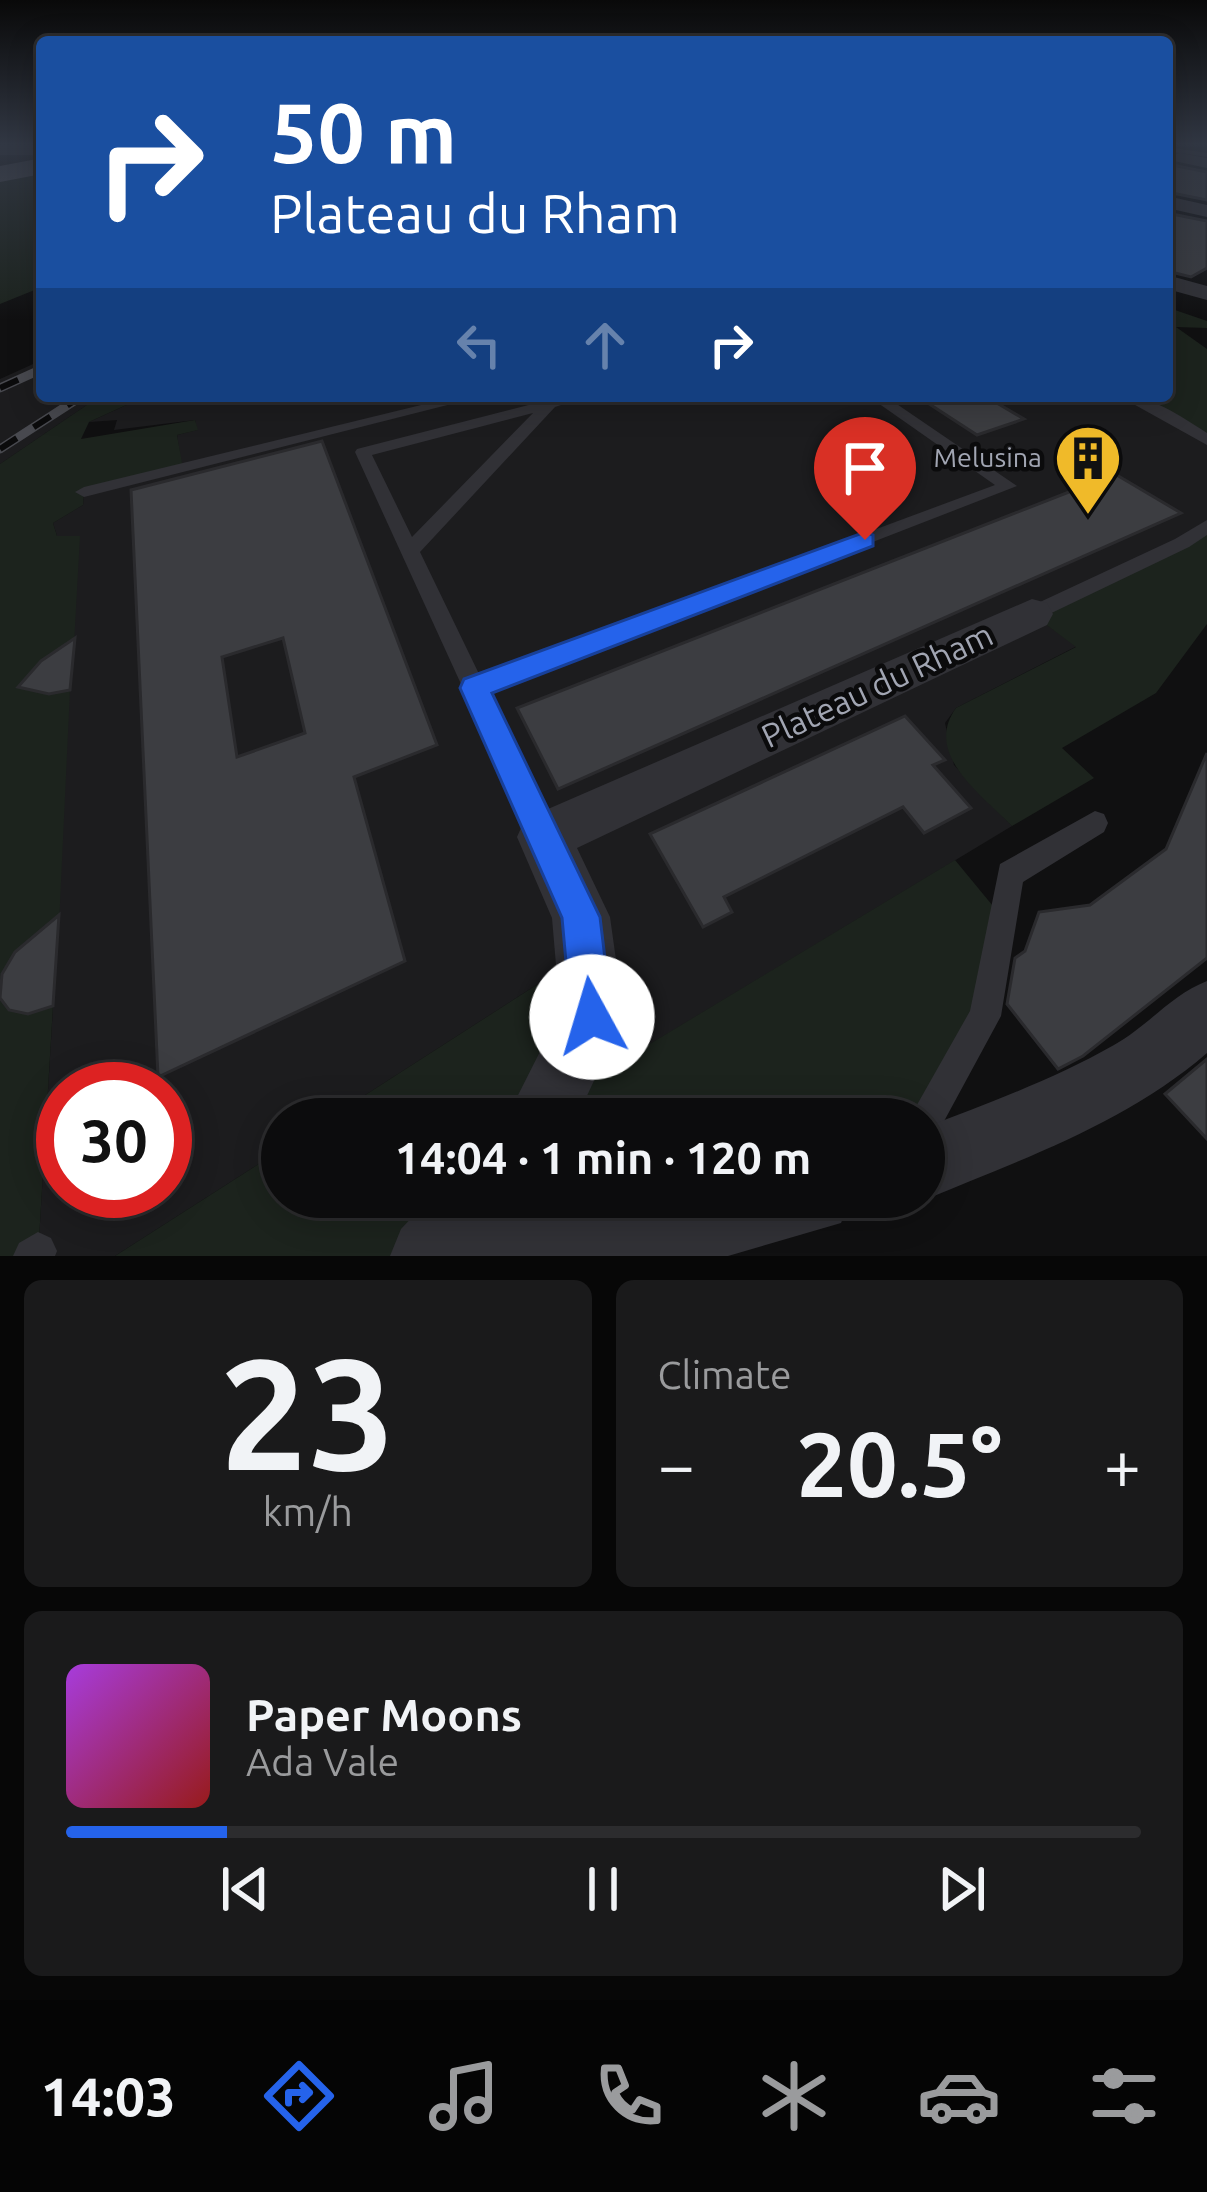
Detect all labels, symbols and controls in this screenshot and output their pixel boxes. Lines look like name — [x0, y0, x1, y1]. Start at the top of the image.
icon: right — [72, 84, 228, 240]
text: 50 m — [270, 85, 457, 179]
text: Plateau du Rham — [270, 183, 680, 243]
icon: left — [446, 312, 512, 378]
icon: ahead — [572, 312, 638, 378]
icon: right — [698, 312, 764, 378]
pin — [814, 417, 916, 540]
building icon: Melusina — [1053, 423, 1123, 517]
icon: arrive — [832, 435, 898, 501]
place label: Melusina — [934, 442, 1042, 472]
street label: Plateau du Rham — [755, 615, 998, 754]
position arrow — [529, 954, 655, 1080]
speed limit sign: 30 — [36, 1062, 192, 1218]
text: 14:04 · 1 min · 120 m — [395, 1132, 811, 1183]
text: 23 — [220, 1325, 396, 1499]
text: Climate — [658, 1353, 792, 1396]
text: 20.5° — [796, 1413, 1002, 1514]
text: − — [658, 1427, 695, 1501]
text: + — [1104, 1427, 1141, 1501]
text: km/h — [263, 1490, 353, 1533]
text: Paper Moons — [246, 1689, 522, 1740]
text: Ada Vale — [246, 1740, 399, 1783]
icon: previous — [212, 1856, 278, 1922]
icon: pause — [570, 1856, 636, 1922]
icon: next — [929, 1856, 995, 1922]
icon: directions — [257, 2054, 341, 2138]
icon: music — [422, 2054, 506, 2138]
icon: phone — [587, 2054, 671, 2138]
icon: climate — [752, 2054, 836, 2138]
icon: car — [917, 2054, 1001, 2138]
icon: filters — [1082, 2054, 1166, 2138]
text: 14:03 — [41, 2066, 176, 2126]

